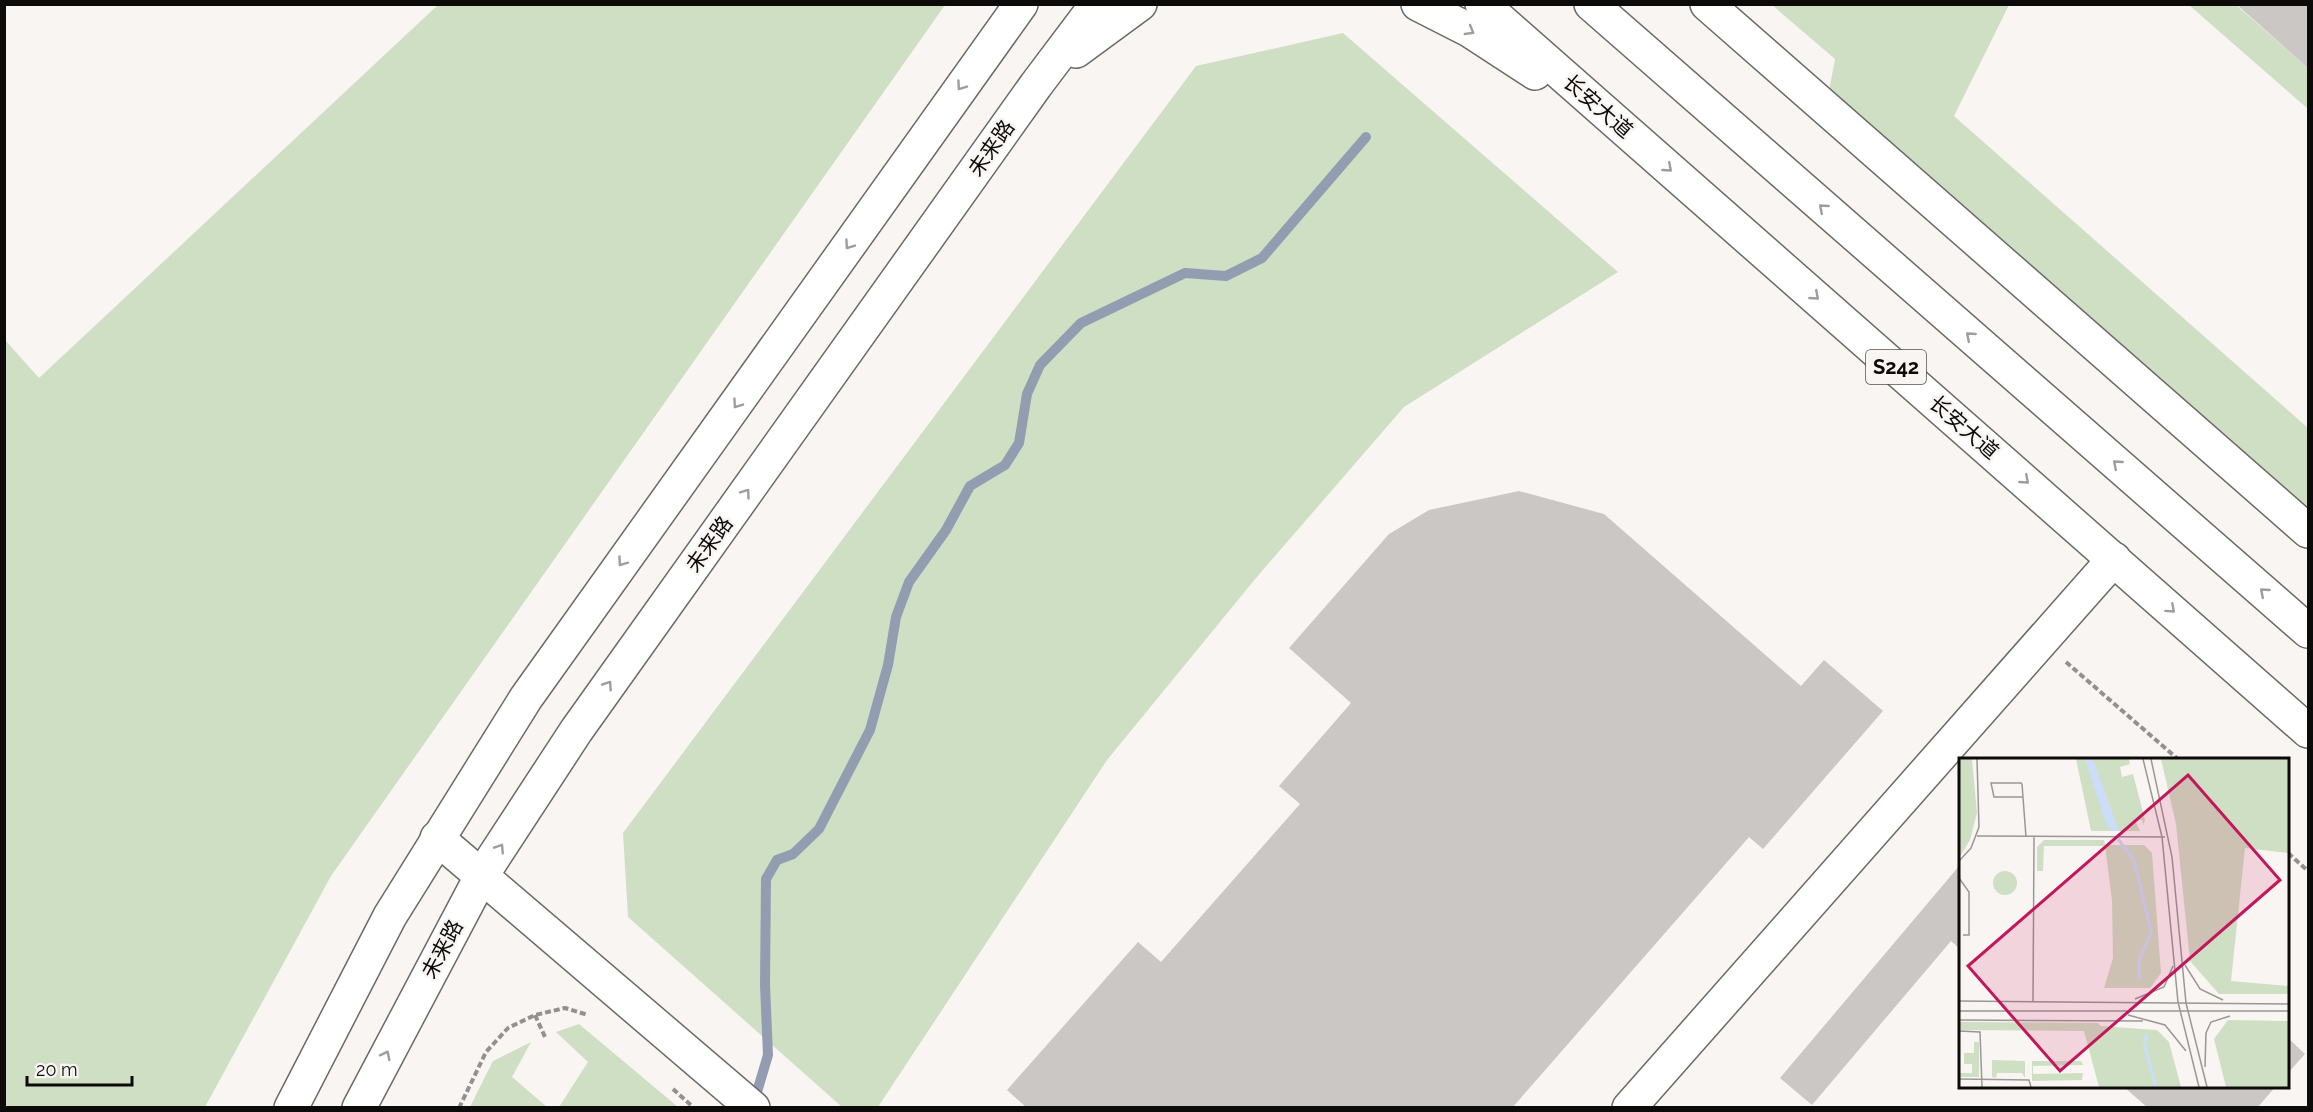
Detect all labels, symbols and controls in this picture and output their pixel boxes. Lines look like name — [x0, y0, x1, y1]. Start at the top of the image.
one-way arrow — [1464, 24, 1474, 36]
street label: 长安大道 — [1558, 69, 1638, 143]
one-way arrow — [957, 79, 968, 90]
street label: 未来路 — [963, 115, 1019, 181]
one-way arrow — [1661, 161, 1672, 172]
one-way arrow — [1819, 204, 1830, 215]
one-way arrow — [845, 238, 856, 249]
one-way arrow — [1808, 289, 1819, 300]
one-way arrow — [1966, 332, 1977, 343]
road number: S242 — [1866, 350, 1926, 384]
street label: 长安大道 — [1924, 390, 2004, 464]
one-way arrow — [733, 398, 744, 409]
one-way arrow — [2113, 460, 2124, 471]
one-way arrow — [2018, 473, 2029, 484]
one-way arrow — [739, 489, 750, 500]
street label: 未来路 — [680, 511, 738, 577]
one-way arrow — [618, 555, 629, 566]
one-way arrow — [2260, 588, 2271, 599]
one-way arrow — [2164, 602, 2175, 613]
one-way arrow — [601, 681, 612, 692]
inset map — [1959, 758, 2289, 1088]
one-way arrow — [493, 844, 504, 855]
street label: 未来路 — [416, 915, 468, 983]
scale bar — [27, 1049, 132, 1087]
one-way arrow — [379, 1051, 390, 1062]
text: 20 m — [36, 1059, 78, 1080]

